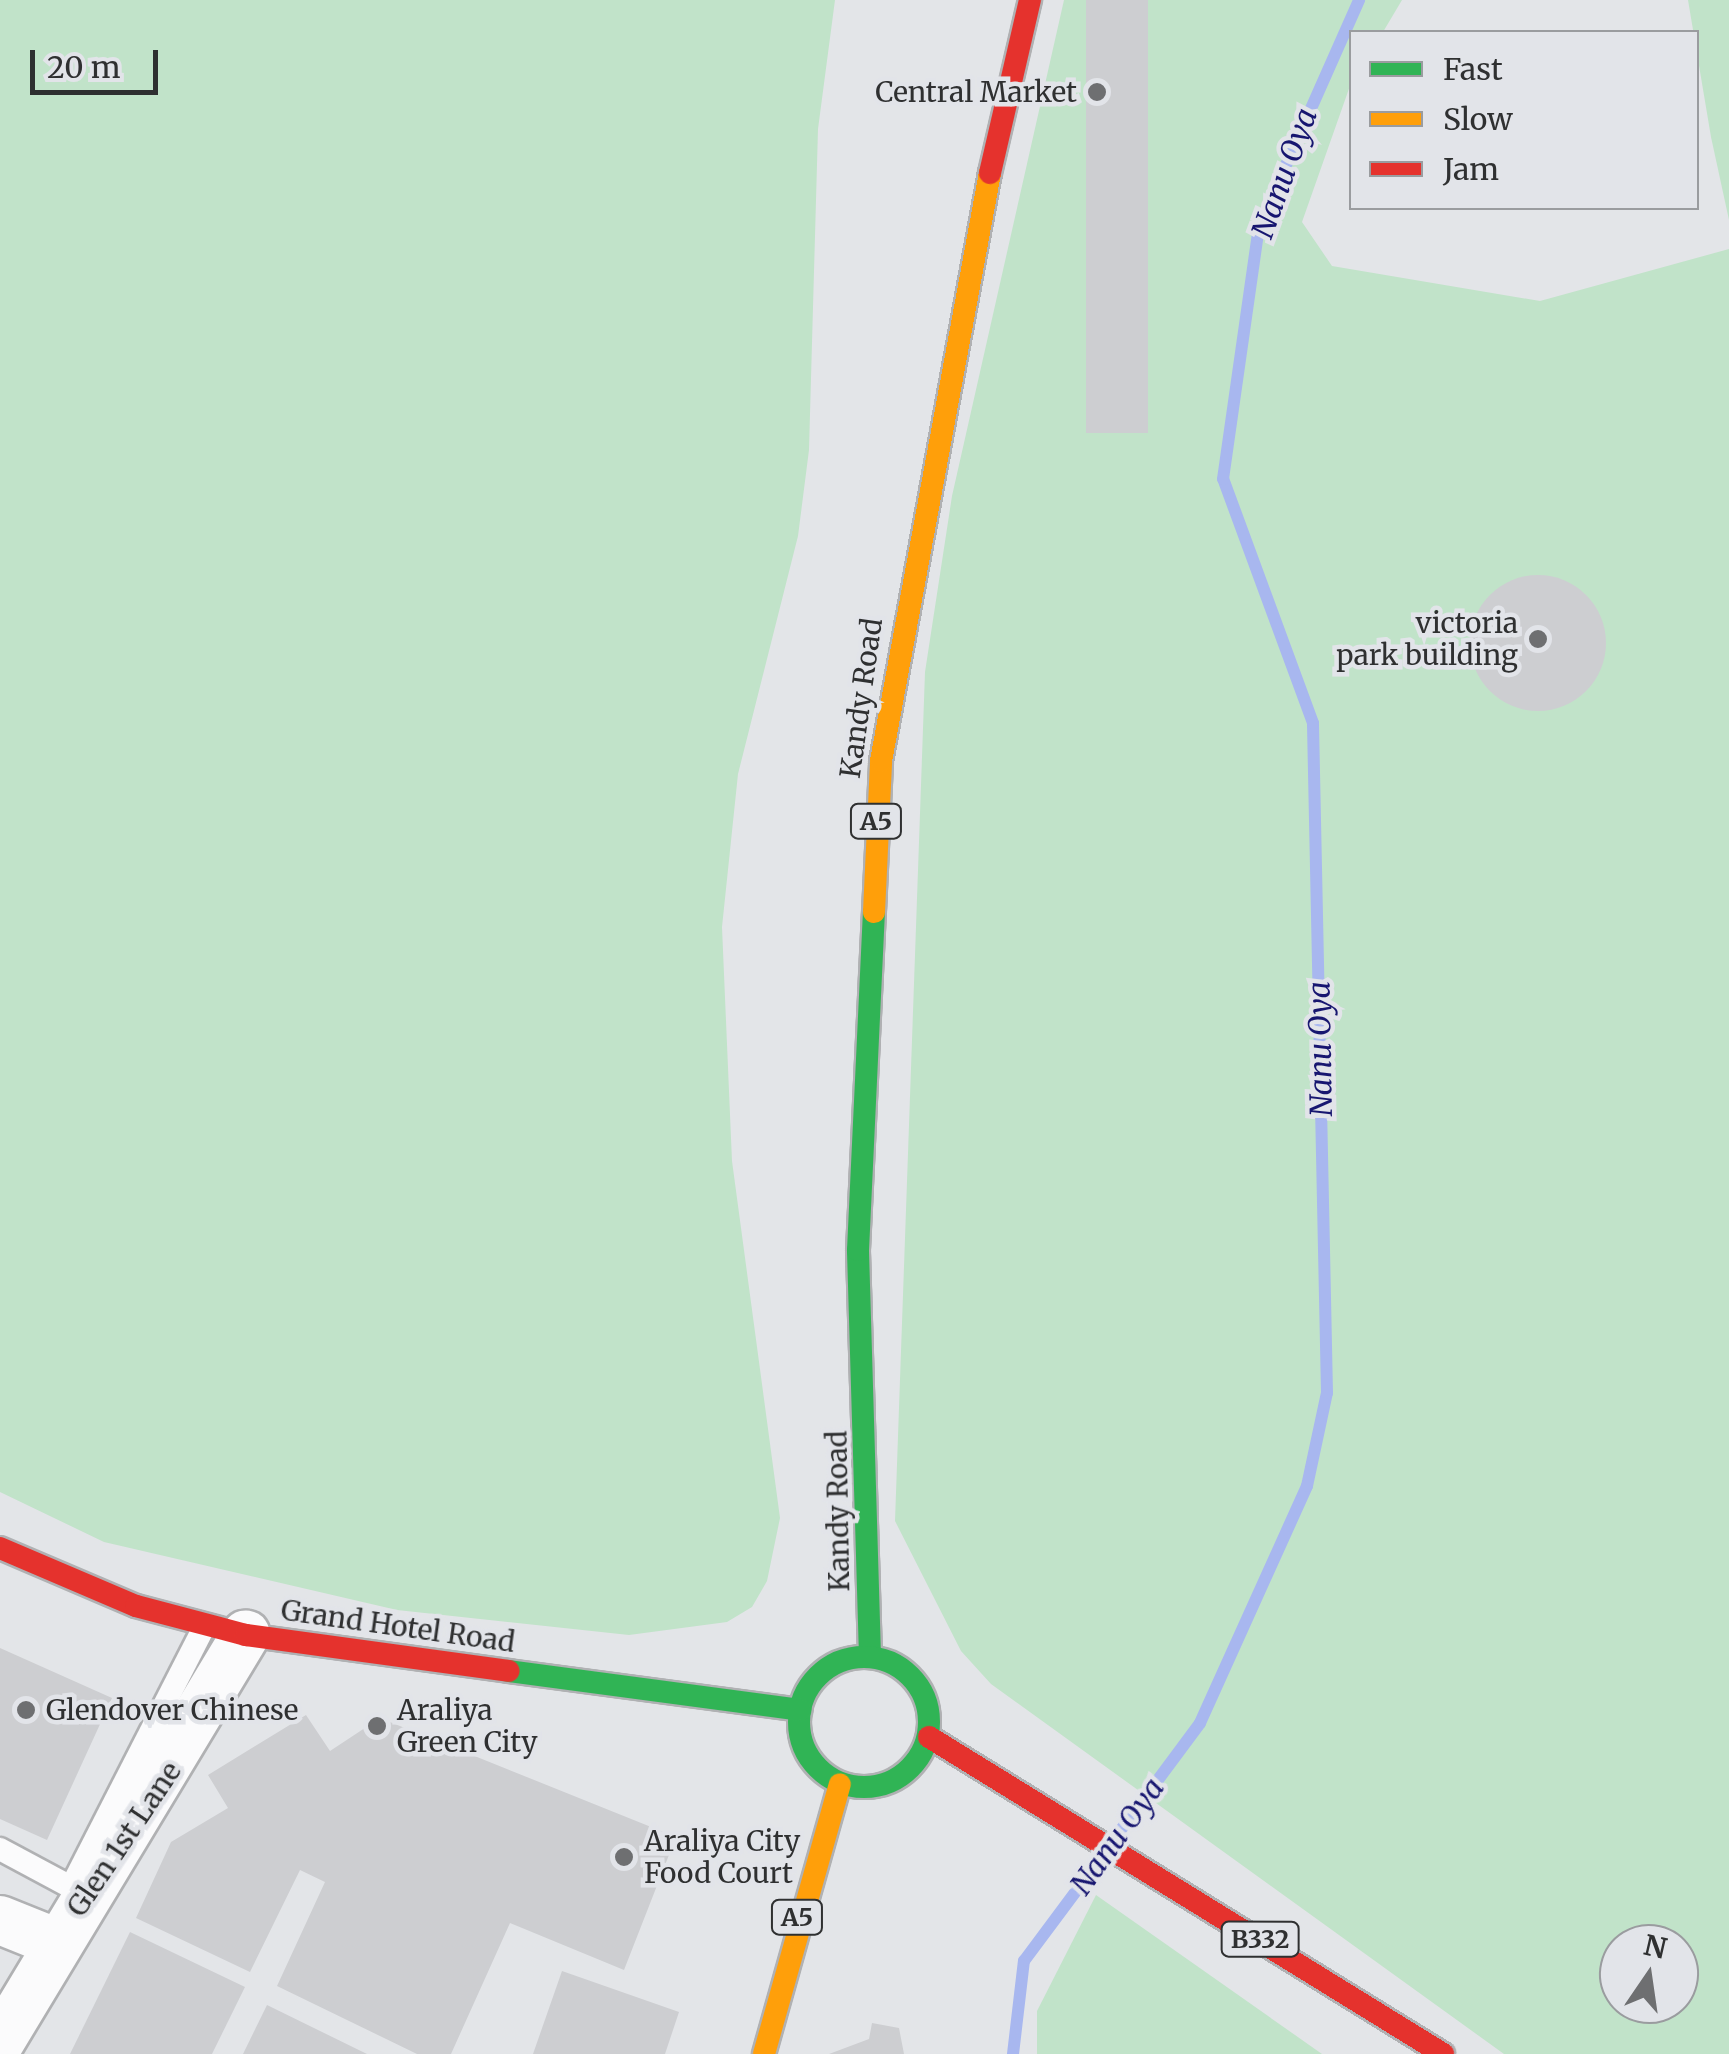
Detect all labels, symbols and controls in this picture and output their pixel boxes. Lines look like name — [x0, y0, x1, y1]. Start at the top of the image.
scale bar — [35, 30, 162, 92]
legend — [1349, 30, 1699, 210]
text: 20 m — [47, 48, 120, 86]
text: Fast — [1443, 50, 1503, 88]
place label: Central Market — [875, 75, 1077, 109]
marker: Central Market — [1086, 81, 1108, 103]
text: Slow — [1443, 100, 1513, 138]
water label: Nanu Oya — [1244, 103, 1324, 243]
text: Jam — [1443, 150, 1499, 188]
place label: victoria park building — [1336, 606, 1518, 672]
street label: Kandy Road — [833, 616, 889, 780]
marker: victoria park building — [1527, 628, 1549, 650]
road number: A5 — [848, 801, 904, 841]
water label: Nanu Oya — [1301, 981, 1339, 1117]
street label: Kandy Road — [820, 1430, 856, 1592]
street label: Grand Hotel Road — [279, 1593, 517, 1659]
place label: Glendover Chinese — [46, 1693, 298, 1727]
place label: Araliya Green City — [397, 1693, 538, 1759]
marker: Glendover Chinese — [15, 1699, 37, 1721]
marker: Araliya Green City — [366, 1715, 388, 1737]
street label: Glen 1st Lane — [60, 1755, 188, 1923]
water label: Nanu Oya — [1063, 1771, 1171, 1901]
place label: Araliya City Food Court — [644, 1824, 800, 1890]
marker: Araliya City Food Court — [613, 1846, 635, 1868]
road number: A5 — [770, 1897, 824, 1937]
road number: B332 — [1220, 1919, 1300, 1959]
north arrow — [1599, 1924, 1699, 2024]
text: N — [1640, 1927, 1670, 1967]

